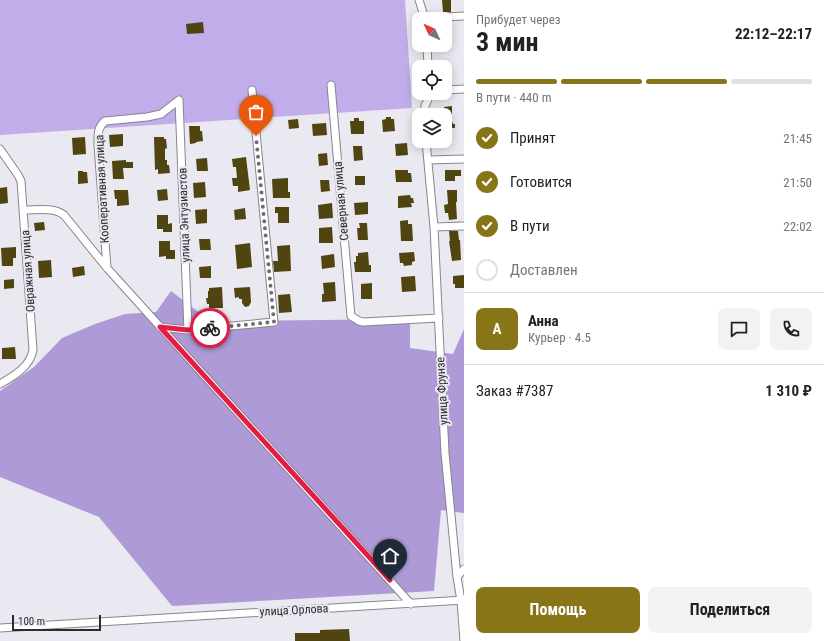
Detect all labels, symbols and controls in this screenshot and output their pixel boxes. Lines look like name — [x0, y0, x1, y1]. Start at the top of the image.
north arrow — [412, 12, 452, 52]
map controls — [412, 12, 452, 148]
text: Прибудет через — [476, 12, 561, 27]
text: 22:12–22:17 — [735, 25, 812, 43]
text: 3 мин — [476, 27, 538, 57]
button: locate — [412, 60, 452, 100]
text: В пути · 440 m — [476, 90, 551, 105]
pin — [239, 95, 273, 136]
icon: bag — [245, 101, 267, 123]
button: layers — [412, 108, 452, 148]
icon: check — [476, 127, 498, 149]
text: Принят — [510, 129, 556, 147]
text: 21:45 — [783, 131, 812, 146]
street label: Кооперативная улица — [92, 134, 112, 244]
street label: Северная улица — [331, 161, 351, 241]
street label: улица Энтузиастов — [175, 167, 193, 263]
icon: check — [476, 171, 498, 193]
text: Готовится — [510, 173, 572, 191]
text: 21:50 — [783, 175, 812, 190]
icon: check — [476, 215, 498, 237]
text: В пути — [510, 217, 550, 235]
text: 22:02 — [783, 219, 812, 234]
street label: Овражная улица — [18, 229, 38, 313]
text: Доставлен — [510, 261, 578, 279]
courier — [190, 308, 230, 348]
button: chat — [718, 308, 760, 350]
button: phone — [770, 308, 812, 350]
text: Анна — [528, 312, 559, 330]
icon: bike — [199, 317, 221, 339]
text: А — [493, 320, 501, 338]
text: Курьер · 4.5 — [528, 330, 591, 345]
street label: улица Фрунзе — [433, 356, 451, 425]
text: Заказ #7387 — [476, 382, 553, 400]
text: 1 310 ₽ — [765, 382, 812, 400]
pin — [373, 539, 407, 580]
icon: home — [379, 545, 401, 567]
button: Помощь — [476, 587, 640, 633]
button: Поделиться — [648, 587, 812, 633]
street label: улица Орлова — [259, 601, 329, 619]
scale bar — [12, 613, 101, 632]
text: 100 m — [18, 615, 45, 628]

